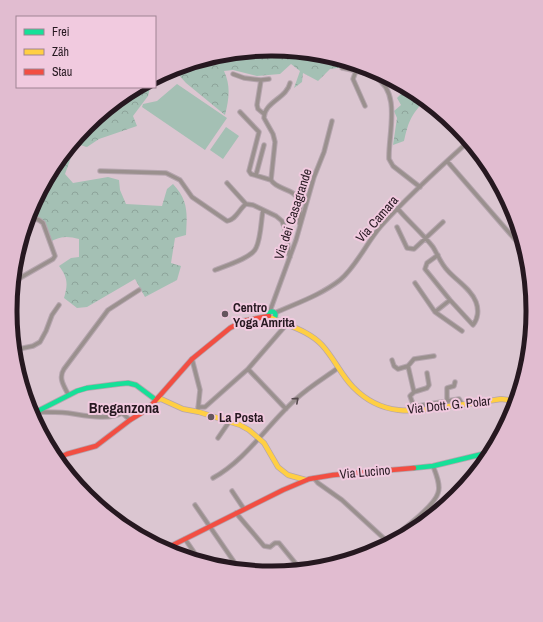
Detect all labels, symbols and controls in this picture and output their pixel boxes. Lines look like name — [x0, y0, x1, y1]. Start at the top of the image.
legend — [16, 16, 156, 88]
text: Frei — [52, 24, 70, 40]
text: Zäh — [52, 44, 69, 60]
text: Stau — [52, 64, 72, 80]
street label: Via dei Casagrande — [270, 166, 316, 262]
street label: Via Camara — [352, 192, 402, 246]
place label: Centro Yoga Amrita — [233, 299, 295, 331]
marker: Centro Yoga Amrita — [220, 309, 230, 319]
street label: Via Dott. G. Polar — [407, 392, 492, 418]
district label: Breganzona — [89, 397, 159, 418]
one-way arrow — [291, 397, 299, 404]
place label: La Posta — [219, 409, 264, 426]
marker: La Posta — [206, 412, 216, 422]
street label: Via Lucino — [339, 461, 391, 483]

